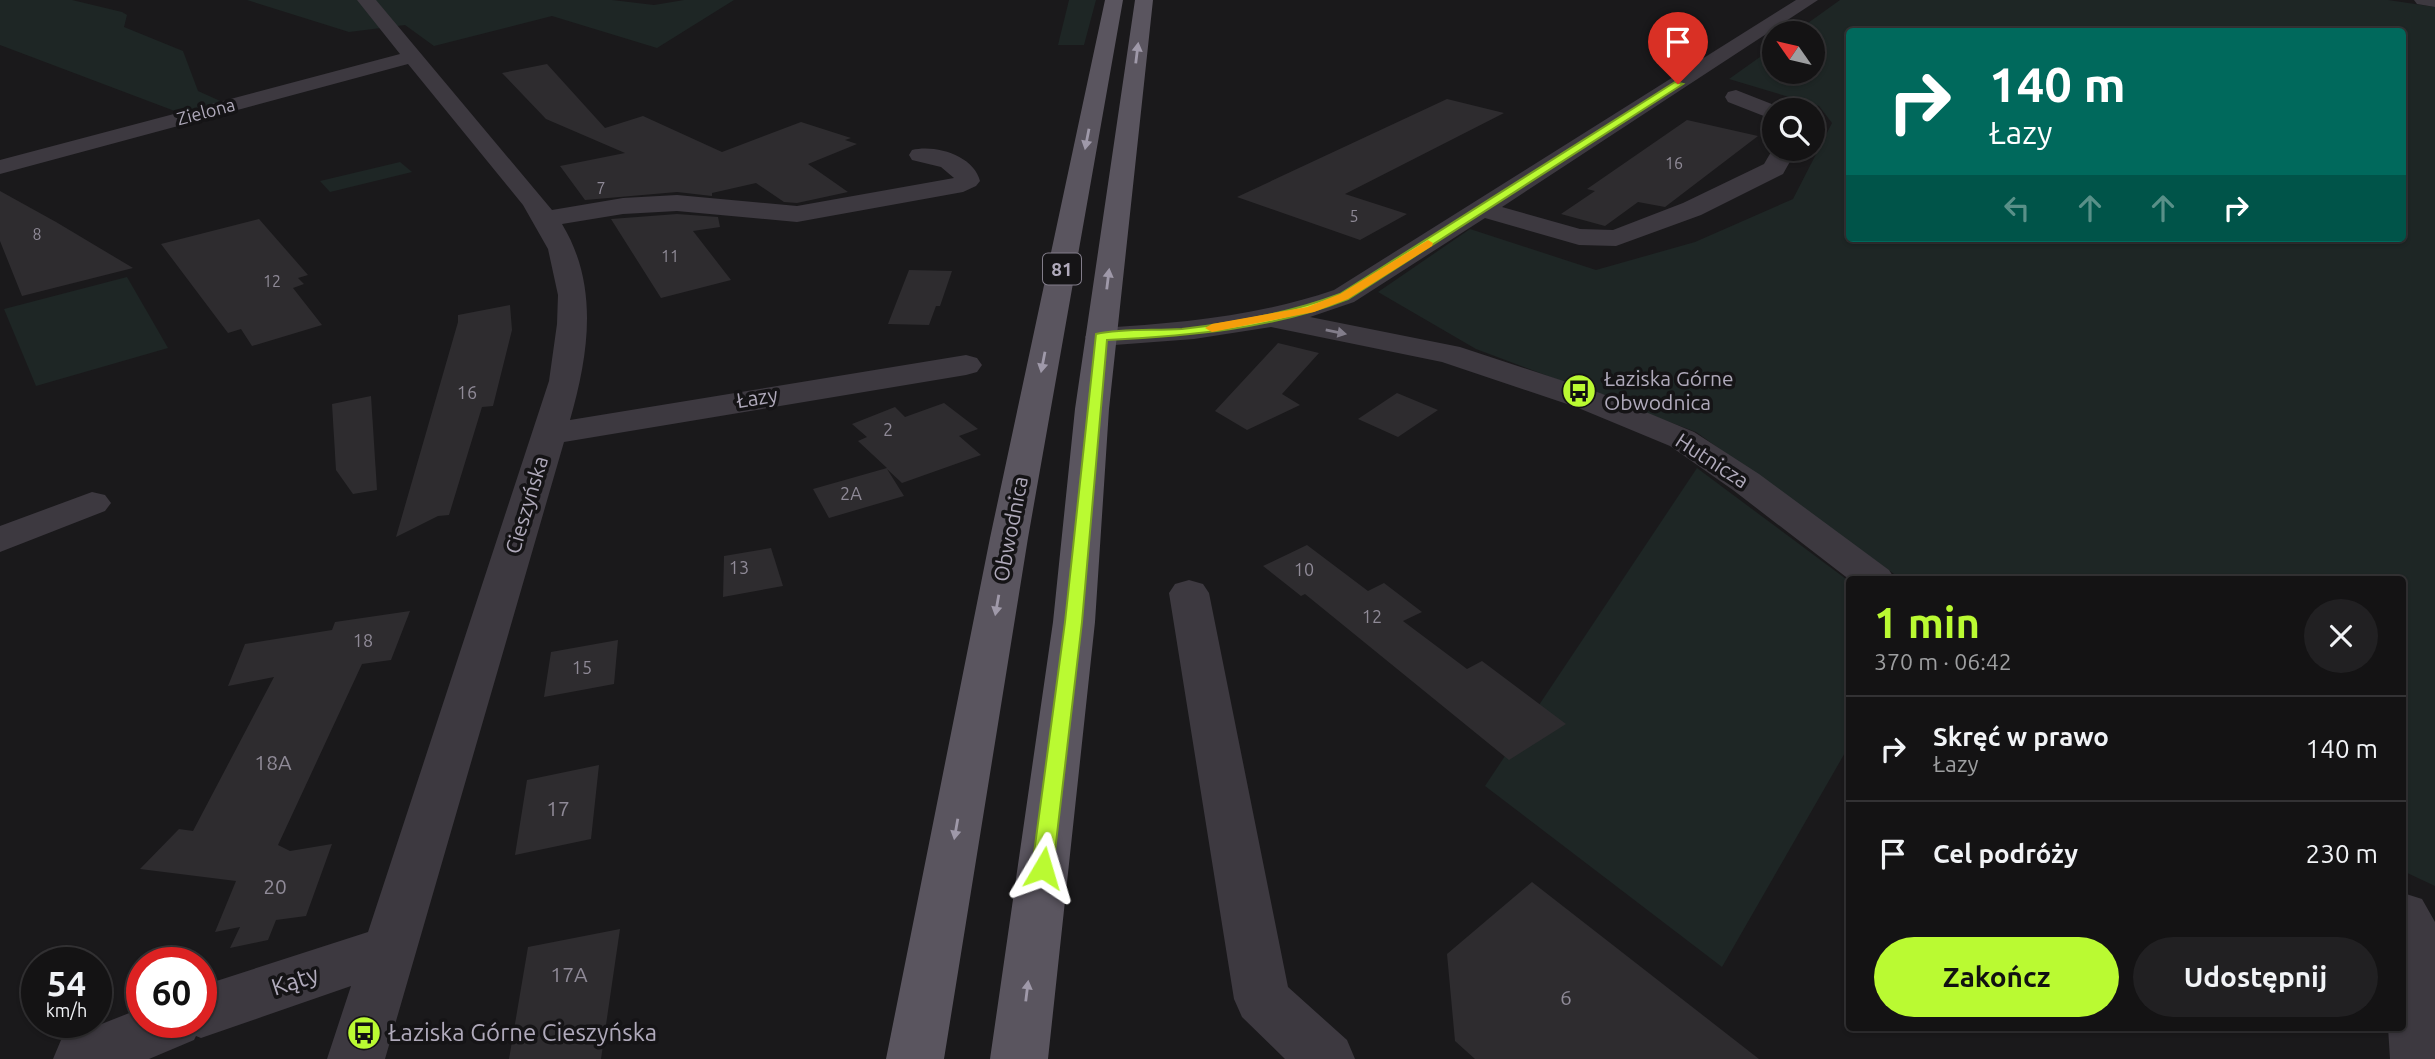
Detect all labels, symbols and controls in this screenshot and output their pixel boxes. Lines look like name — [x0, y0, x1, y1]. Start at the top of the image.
pin — [1648, 12.0, 1708, 84]
north arrow — [1762, 21, 1825, 84]
map controls — [1762, 21, 1825, 161]
icon: arrive — [1659, 23, 1697, 61]
one-way arrow — [1132, 42, 1143, 64]
icon: right — [1874, 56, 1965, 147]
text: 140 m — [1989, 56, 2126, 111]
street label: Zielona — [174, 94, 237, 128]
button: search — [1762, 98, 1825, 161]
text: Łazy — [1989, 114, 2053, 150]
one-way arrow — [1081, 128, 1092, 150]
house number: 16 — [1665, 154, 1683, 172]
house number: 7 — [596, 179, 606, 197]
icon: left — [1998, 189, 2036, 227]
icon: ahead — [2071, 189, 2109, 227]
icon: ahead — [2144, 189, 2182, 227]
icon: right — [2217, 189, 2255, 227]
house number: 5 — [1349, 207, 1359, 225]
house number: 8 — [32, 225, 42, 243]
house number: 11 — [661, 247, 679, 265]
road number: 81 — [1043, 254, 1081, 284]
one-way arrow — [1103, 267, 1114, 289]
house number: 12 — [263, 272, 281, 290]
one-way arrow — [1325, 326, 1347, 337]
one-way arrow — [1038, 351, 1049, 373]
place label: Łaziska Górne Obwodnica — [1604, 366, 1734, 414]
bus stop icon: Łaziska Górne Obwodnica — [1560, 372, 1598, 410]
house number: 16 — [457, 382, 477, 402]
street label: Łazy — [734, 382, 779, 412]
house number: 2 — [883, 419, 893, 439]
street label: Hutnicza — [1672, 428, 1754, 493]
street label: Cieszyńska — [500, 453, 552, 556]
street label: Obwodnica — [988, 474, 1032, 584]
house number: 2A — [840, 483, 862, 503]
house number: 13 — [729, 557, 749, 577]
house number: 10 — [1294, 559, 1314, 579]
one-way arrow — [991, 594, 1002, 616]
text: 1 min — [1874, 599, 1980, 646]
button: close — [2304, 599, 2378, 673]
house number: 12 — [1362, 606, 1382, 626]
house number: 18 — [353, 630, 373, 650]
text: 370 m · 06:42 — [1874, 649, 2012, 674]
house number: 15 — [572, 657, 592, 677]
text: Skręć w prawo — [1933, 722, 2109, 751]
icon: right — [1874, 730, 1912, 768]
text: 140 m — [2306, 734, 2378, 763]
house number: 18A — [254, 750, 292, 774]
text: Łazy — [1933, 751, 1979, 776]
house number: 17 — [546, 796, 570, 820]
one-way arrow — [951, 818, 962, 840]
position arrow — [1006, 831, 1080, 905]
icon: arrive — [1874, 835, 1912, 873]
text: Cel podróży — [1933, 839, 2078, 868]
text: 230 m — [2306, 839, 2378, 868]
house number: 20 — [263, 874, 287, 898]
button: Zakończ — [1874, 937, 2119, 1017]
button: Udostępnij — [2133, 937, 2378, 1017]
speed limit sign: 60 — [126, 947, 217, 1038]
street label: Kąty — [268, 960, 322, 1001]
house number: 17A — [550, 962, 588, 986]
text: 54 — [47, 963, 86, 1003]
one-way arrow — [1022, 980, 1033, 1002]
house number: 6 — [1560, 985, 1572, 1009]
text: km/h — [46, 1000, 87, 1020]
bus stop icon: Łaziska Górne Cieszyńska — [345, 1014, 383, 1052]
place label: Łaziska Górne Cieszyńska — [388, 1019, 657, 1046]

